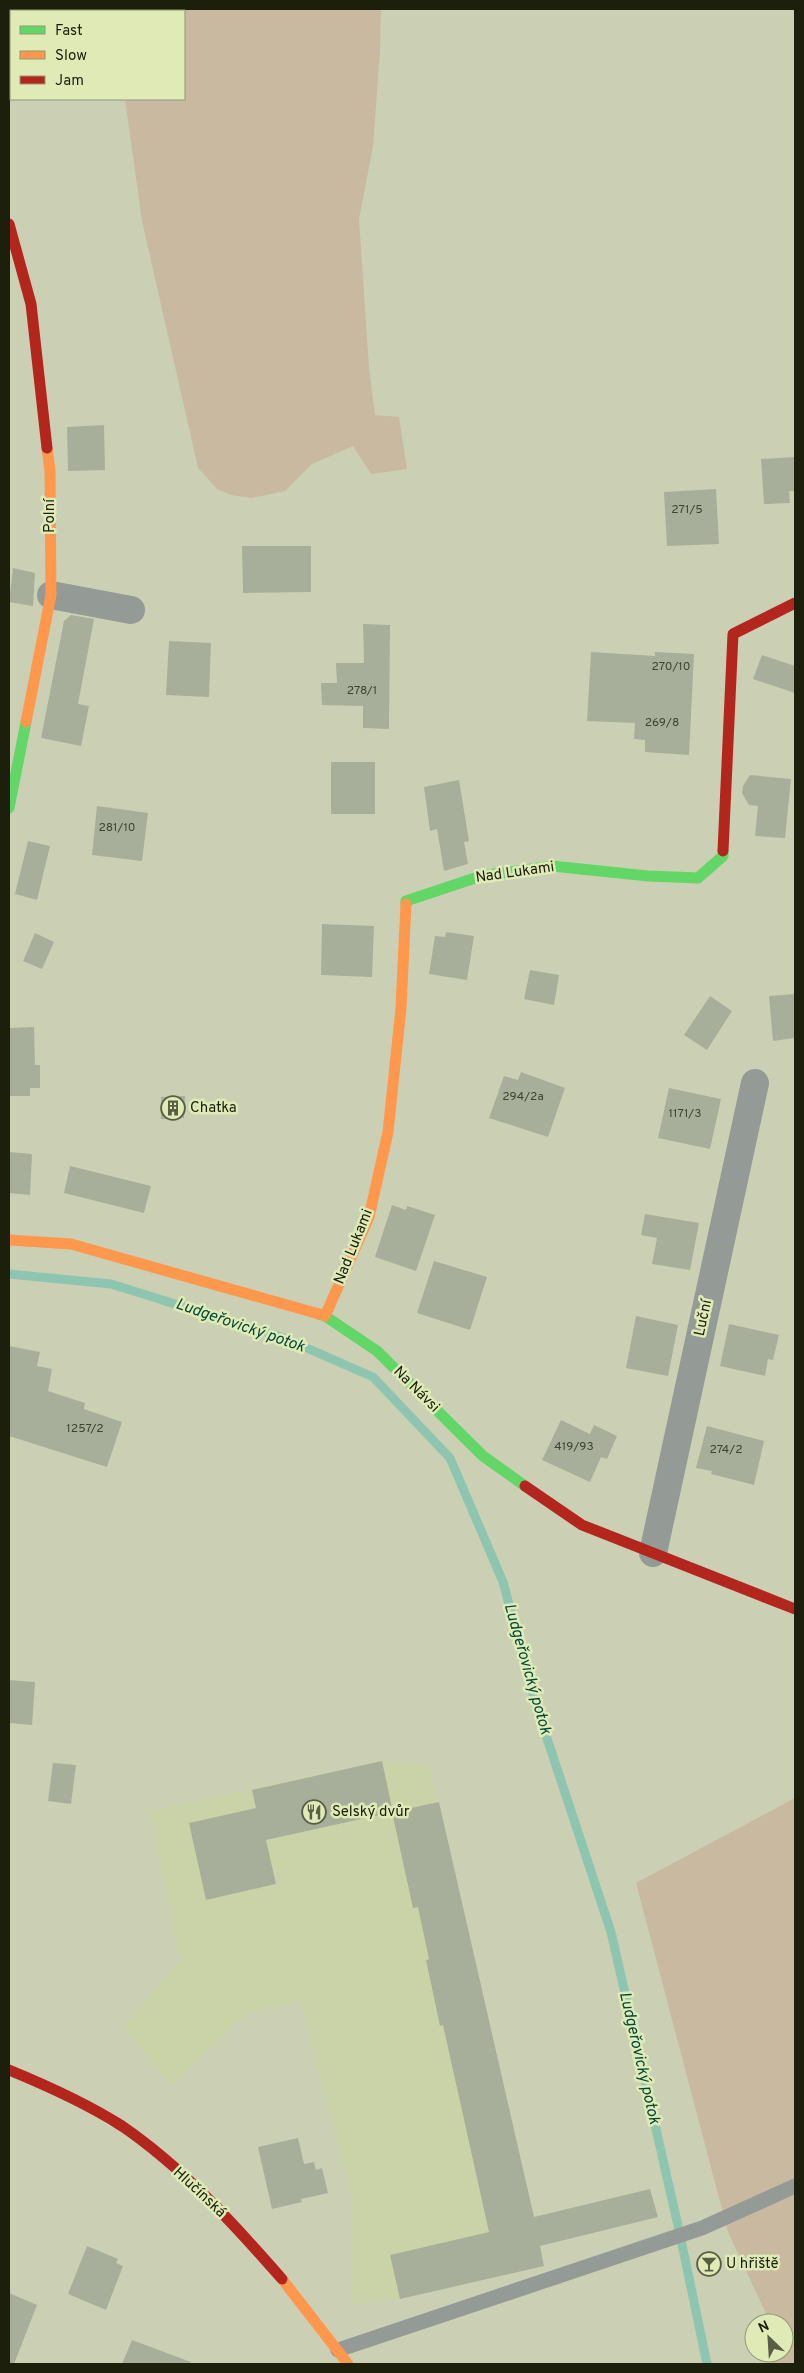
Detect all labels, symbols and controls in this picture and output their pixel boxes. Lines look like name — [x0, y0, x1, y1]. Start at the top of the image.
legend — [10, 10, 185, 100]
text: Fast — [55, 22, 83, 41]
text: Slow — [55, 47, 87, 66]
text: Jam — [55, 72, 84, 91]
street label: Polní — [41, 498, 60, 533]
house number: 271/5 — [671, 502, 703, 518]
house number: 270/10 — [652, 659, 690, 675]
house number: 278/1 — [347, 683, 377, 699]
house number: 269/8 — [645, 715, 679, 731]
house number: 281/10 — [98, 820, 136, 836]
street label: Nad Lukami — [474, 858, 556, 888]
house number: 294/2a — [502, 1089, 544, 1105]
building icon: Chatka — [160, 1095, 186, 1121]
place label: Chatka — [190, 1099, 237, 1118]
house number: 1171/3 — [669, 1106, 701, 1122]
street label: Nad Lukami — [330, 1207, 378, 1287]
water label: Ludgeřovický potok — [173, 1295, 308, 1358]
street label: Luční — [691, 1297, 717, 1338]
street label: Na Návsi — [389, 1363, 443, 1417]
house number: 1257/2 — [66, 1421, 104, 1437]
house number: 419/93 — [554, 1439, 594, 1455]
house number: 274/2 — [710, 1442, 742, 1458]
water label: Ludgeřovický potok — [499, 1601, 556, 1738]
restaurant icon: Selský dvůr — [301, 1799, 327, 1825]
place label: Selský dvůr — [332, 1803, 410, 1822]
water label: Ludgeřovický potok — [614, 1990, 664, 2127]
street label: Hlučínská — [169, 2164, 230, 2222]
bar icon: U hřiště — [696, 2251, 722, 2277]
place label: U hřiště — [726, 2255, 779, 2274]
north arrow — [744, 2313, 794, 2363]
text: N — [756, 2318, 772, 2337]

